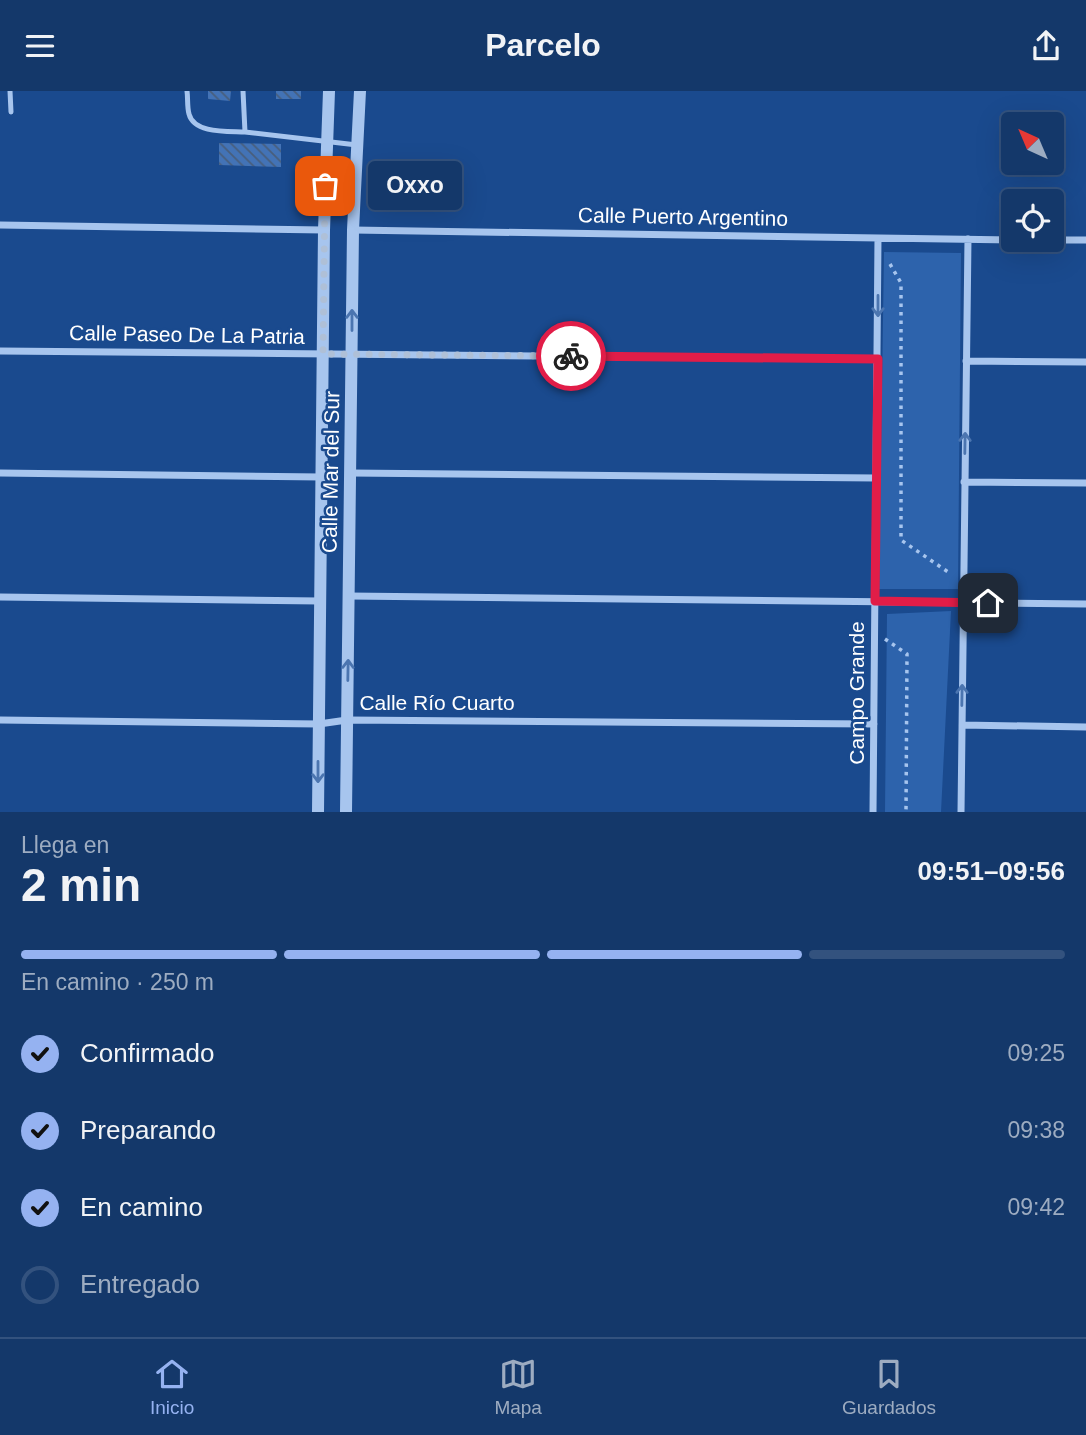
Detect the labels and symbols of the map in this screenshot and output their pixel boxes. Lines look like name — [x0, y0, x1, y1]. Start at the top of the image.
north arrow — [1001, 112, 1064, 175]
pin — [295, 156, 355, 216]
callout: Oxxo — [367, 161, 462, 210]
street label: Calle Puerto Argentino — [578, 203, 788, 230]
one-way arrow — [871, 294, 885, 317]
one-way arrow — [345, 309, 359, 332]
street label: Calle Paseo De La Patria — [69, 321, 305, 348]
courier — [536, 321, 606, 391]
street label: Calle Mar del Sur — [318, 391, 343, 553]
one-way arrow — [958, 432, 972, 455]
pin — [958, 573, 1018, 633]
street label: Campo Grande — [845, 621, 868, 765]
one-way arrow — [341, 659, 355, 682]
one-way arrow — [955, 684, 969, 707]
street label: Calle Río Cuarto — [359, 691, 515, 714]
one-way arrow — [312, 760, 325, 783]

